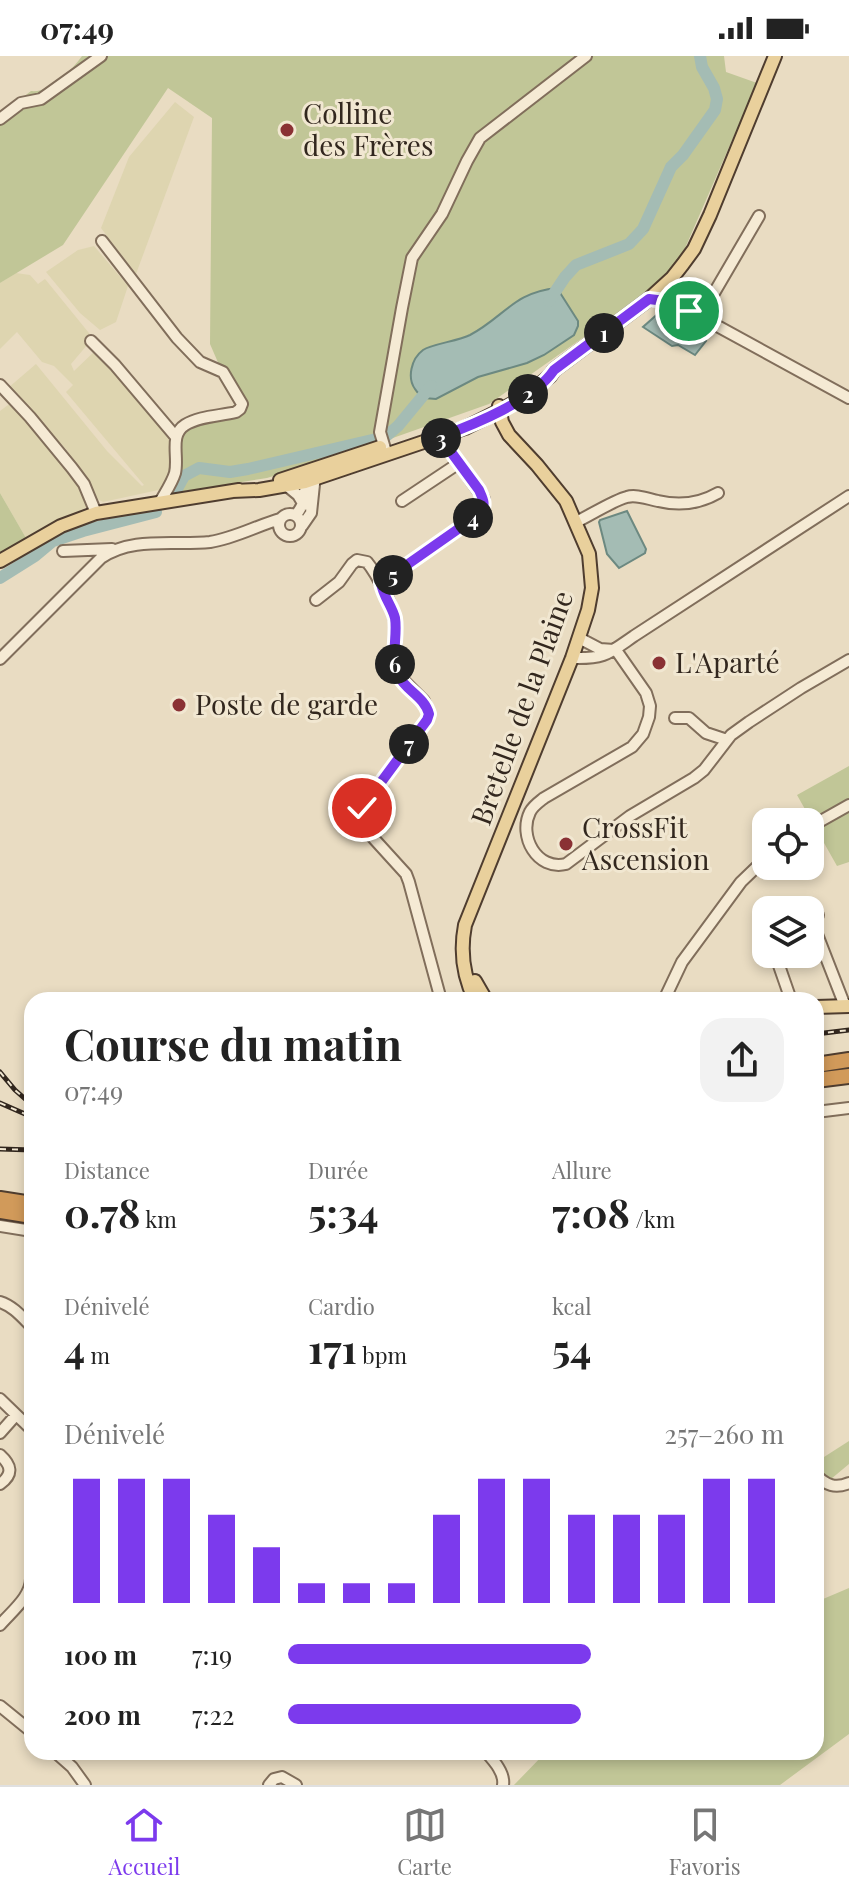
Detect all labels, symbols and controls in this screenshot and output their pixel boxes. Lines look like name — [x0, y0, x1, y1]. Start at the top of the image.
text: 07:49 — [40, 8, 114, 48]
place label: Colline des Frères — [303, 94, 434, 163]
marker: Colline des Frères — [278, 121, 296, 139]
pin — [655, 277, 723, 345]
icon: arrive — [667, 289, 711, 333]
pin: 1 — [584, 313, 624, 353]
text: 1 — [600, 318, 608, 348]
pin: 2 — [508, 374, 548, 414]
text: 2 — [522, 379, 534, 409]
pin: 3 — [421, 418, 461, 458]
text: 3 — [436, 423, 446, 453]
pin: 4 — [453, 498, 493, 538]
text: 4 — [467, 503, 479, 533]
pin: 5 — [373, 555, 413, 595]
text: 5 — [388, 560, 398, 590]
street label: Bretelle de la Plaine — [461, 585, 580, 830]
place label: L'Aparté — [675, 643, 780, 680]
pin: 6 — [375, 644, 415, 684]
text: 6 — [389, 649, 401, 679]
marker: L'Aparté — [650, 654, 668, 672]
place label: Poste de garde — [195, 685, 378, 722]
marker: Poste de garde — [170, 696, 188, 714]
pin: 7 — [389, 724, 429, 764]
text: 7 — [404, 729, 414, 759]
pin — [328, 774, 396, 842]
icon: check — [340, 786, 384, 830]
place label: CrossFit Ascension — [581, 808, 710, 877]
map controls — [752, 808, 824, 968]
button: locate — [752, 808, 824, 880]
marker: CrossFit Ascension — [557, 835, 575, 853]
button: layers — [752, 896, 824, 968]
text: Course du matin — [64, 1013, 402, 1072]
button: share — [700, 1018, 784, 1102]
text: 07:49 — [64, 1073, 123, 1108]
text: Distance — [64, 1155, 150, 1185]
text: Durée — [308, 1155, 368, 1185]
text: Allure — [552, 1155, 612, 1185]
text: 0.78 — [64, 1185, 140, 1238]
text: 5:34 — [308, 1185, 379, 1238]
text: 7:08 — [552, 1185, 630, 1238]
text: km — [140, 1204, 177, 1234]
text: /km — [630, 1204, 675, 1234]
text: Dénivelé — [64, 1291, 150, 1321]
text: Cardio — [308, 1291, 375, 1321]
text: kcal — [552, 1291, 591, 1321]
text: 4 — [64, 1321, 85, 1374]
text: 171 — [308, 1321, 357, 1374]
text: 54 — [552, 1321, 591, 1374]
text: m — [85, 1340, 110, 1370]
text: bpm — [357, 1340, 407, 1370]
text: Dénivelé — [64, 1416, 165, 1451]
text: 257–260 m — [665, 1416, 784, 1451]
text: 100 m — [64, 1637, 137, 1672]
text: 7:19 — [192, 1637, 232, 1672]
text: 200 m — [64, 1697, 141, 1732]
text: 7:22 — [192, 1697, 234, 1732]
tab: Accueil — [108, 1803, 180, 1881]
tab: Carte — [397, 1803, 452, 1881]
tab: Favoris — [669, 1803, 741, 1881]

